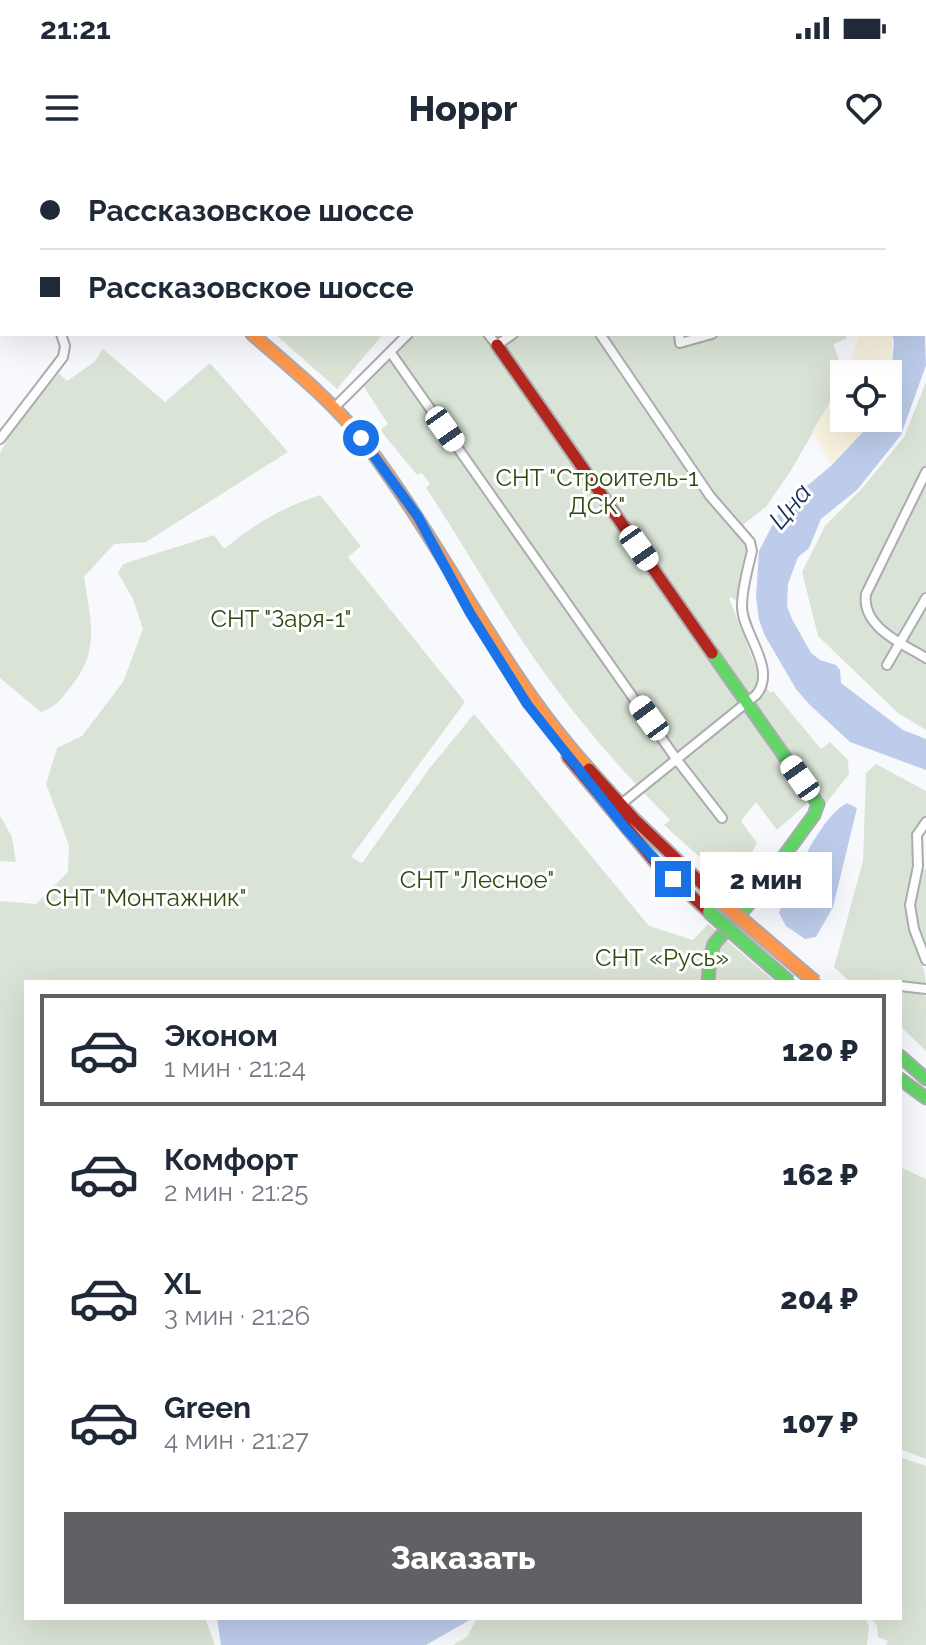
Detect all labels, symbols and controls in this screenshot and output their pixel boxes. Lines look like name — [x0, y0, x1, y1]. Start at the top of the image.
text: 21:21 — [40, 11, 111, 46]
icon: menu — [40, 86, 84, 130]
icon: heart — [842, 86, 886, 130]
text: Hoppr — [408, 87, 518, 129]
text: Рассказовское шоссе — [88, 193, 414, 228]
text: Рассказовское шоссе — [88, 270, 414, 305]
map controls — [830, 360, 902, 432]
button: locate — [830, 360, 902, 432]
car — [421, 402, 469, 456]
route start — [343, 420, 379, 456]
park label: СНТ "Строитель-1 ДСК" — [495, 463, 699, 520]
water label: Цна — [763, 477, 817, 535]
car — [615, 521, 663, 575]
park label: СНТ "Заря-1" — [211, 604, 351, 633]
car — [625, 692, 673, 744]
car — [776, 751, 824, 805]
callout: 2 мин — [701, 851, 833, 907]
route end — [655, 861, 691, 897]
park label: СНТ "Лесное" — [400, 865, 554, 894]
text: 2 мин — [730, 865, 802, 895]
park label: СНТ "Монтажник" — [46, 883, 247, 912]
park label: СНТ «Русь» — [595, 943, 729, 972]
icon: car — [68, 1014, 140, 1086]
text: Эконом — [164, 1018, 278, 1053]
text: 120 ₽ — [782, 1033, 858, 1068]
text: 1 мин · 21:24 — [164, 1053, 306, 1083]
icon: car — [68, 1138, 140, 1210]
text: Комфорт — [164, 1142, 298, 1177]
text: 162 ₽ — [782, 1157, 858, 1192]
text: 2 мин · 21:25 — [164, 1177, 308, 1207]
icon: car — [68, 1262, 140, 1334]
text: XL — [164, 1266, 201, 1301]
text: 204 ₽ — [780, 1281, 858, 1316]
text: 3 мин · 21:26 — [164, 1301, 310, 1331]
icon: car — [68, 1386, 140, 1458]
text: Green — [164, 1390, 251, 1425]
text: 107 ₽ — [782, 1405, 858, 1440]
text: 4 мин · 21:27 — [164, 1425, 309, 1455]
button: Заказать — [64, 1512, 862, 1604]

